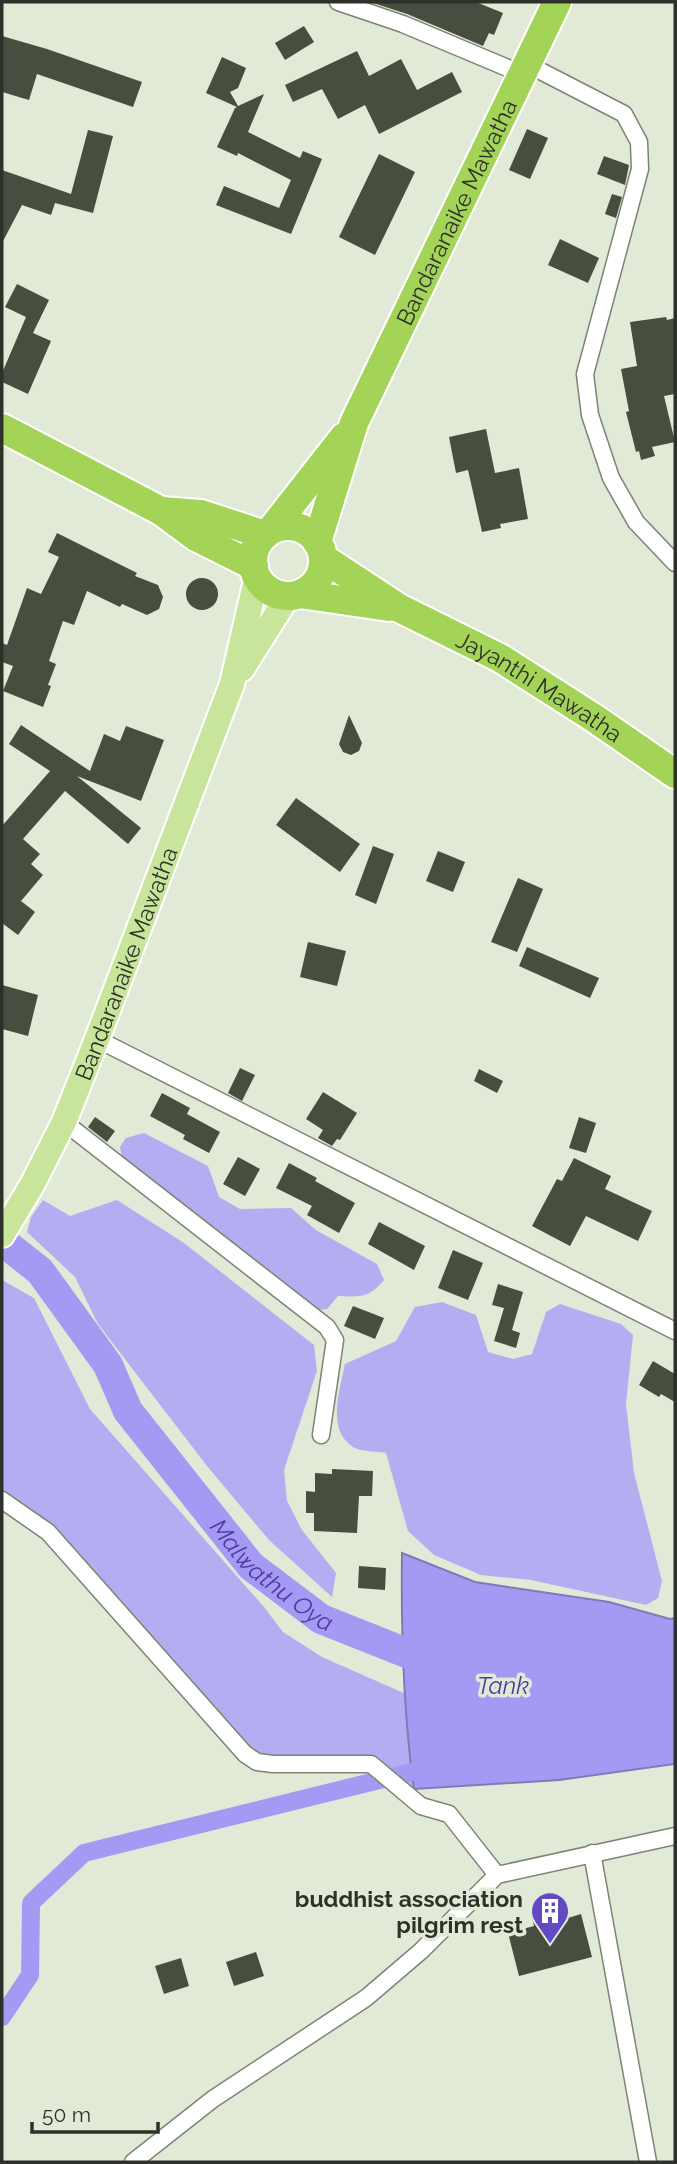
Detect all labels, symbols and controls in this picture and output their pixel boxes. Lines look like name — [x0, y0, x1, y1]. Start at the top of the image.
street label: Bandaranaike Mawatha — [390, 95, 522, 329]
street label: Jayanthi Mawatha — [452, 625, 628, 747]
street label: Bandaranaike Mawatha — [69, 843, 182, 1084]
water label: Malwathu Oya — [204, 1513, 337, 1637]
water label: Tank — [477, 1671, 529, 1700]
place label: buddhist association pilgrim rest — [295, 1885, 523, 1938]
building icon: buddhist association pilgrim rest — [529, 1890, 571, 1945]
scale bar — [32, 2090, 158, 2134]
text: 50 m — [42, 2102, 91, 2127]

